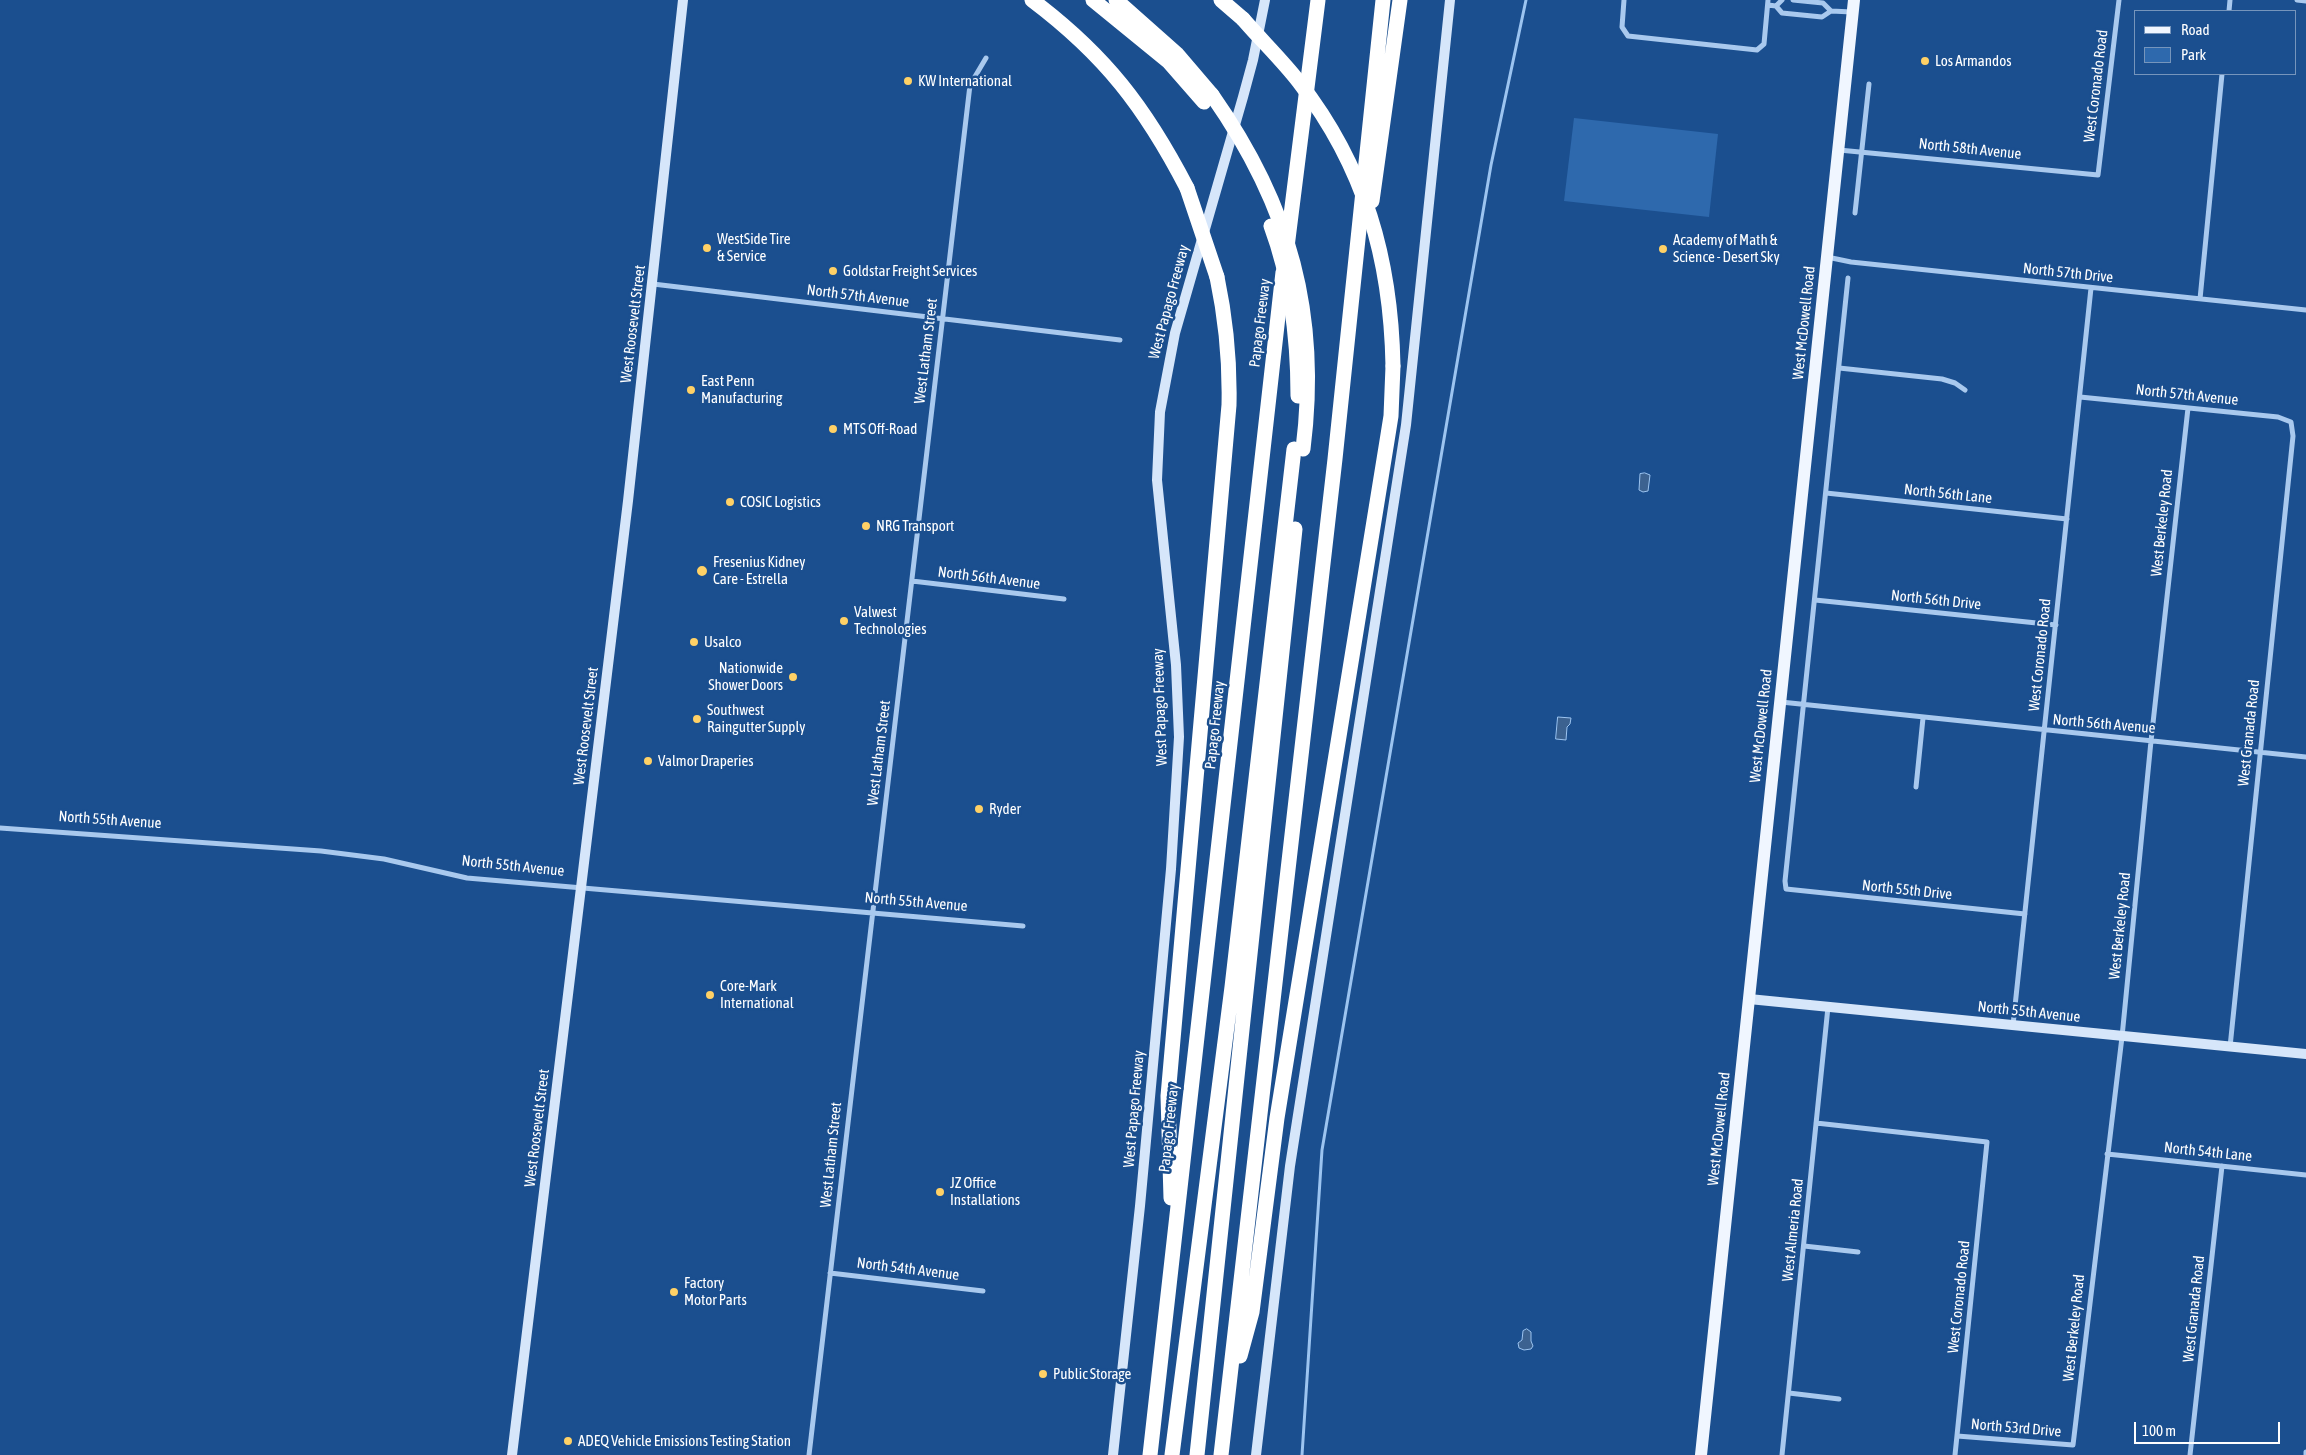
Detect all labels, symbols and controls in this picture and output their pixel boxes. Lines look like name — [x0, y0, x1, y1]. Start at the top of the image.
legend — [2134, 10, 2296, 75]
text: Road — [2181, 21, 2210, 38]
street label: West Coronado Road — [2080, 29, 2112, 143]
text: Park — [2181, 46, 2206, 63]
place label: Los Armandos — [1935, 52, 2011, 70]
marker: Los Armandos — [1919, 55, 1931, 67]
place label: KW International — [918, 72, 1012, 90]
marker: KW International — [902, 75, 914, 87]
street label: North 58th Avenue — [1918, 135, 2022, 163]
place label: WestSide Tire & Service — [717, 230, 791, 265]
place label: Academy of Math & Science - Desert Sky — [1673, 231, 1780, 266]
marker: WestSide Tire & Service — [701, 242, 713, 254]
street label: West Papago Freeway — [1145, 243, 1193, 361]
marker: Academy of Math & Science - Desert Sky — [1657, 243, 1669, 255]
street label: North 57th Drive — [2022, 259, 2114, 287]
place label: Goldstar Freight Services — [843, 262, 977, 280]
street label: West Roosevelt Street — [617, 264, 649, 384]
marker: Goldstar Freight Services — [827, 265, 839, 277]
street label: West McDowell Road — [1789, 265, 1819, 381]
street label: Papago Freeway — [1246, 278, 1274, 368]
street label: North 57th Avenue — [806, 281, 910, 311]
street label: West Latham Street — [911, 297, 941, 405]
place label: East Penn Manufacturing — [701, 372, 782, 407]
street label: North 57th Avenue — [2135, 381, 2239, 409]
marker: East Penn Manufacturing — [685, 384, 697, 396]
place label: MTS Off-Road — [843, 420, 917, 438]
marker: MTS Off-Road — [827, 423, 839, 435]
street label: West Berkeley Road — [2147, 468, 2177, 578]
street label: North 56th Lane — [1903, 480, 1993, 508]
place label: COSIC Logistics — [740, 493, 821, 511]
marker: COSIC Logistics — [724, 496, 736, 508]
place label: NRG Transport — [876, 517, 954, 535]
marker: NRG Transport — [860, 520, 872, 532]
place label: Fresenius Kidney Care - Estrella — [713, 553, 805, 588]
street label: North 56th Avenue — [937, 563, 1041, 593]
marker: Fresenius Kidney Care - Estrella — [695, 564, 709, 578]
street label: North 56th Drive — [1890, 586, 1982, 614]
street label: West Coronado Road — [2025, 598, 2055, 712]
place label: Valwest Technologies — [854, 603, 926, 638]
marker: Valwest Technologies — [838, 615, 850, 627]
place label: Usalco — [704, 633, 742, 651]
marker: Usalco — [688, 636, 700, 648]
street label: West Papago Freeway — [1149, 648, 1171, 766]
place label: Nationwide Shower Doors — [708, 659, 783, 694]
street label: West Roosevelt Street — [570, 666, 602, 786]
street label: West McDowell Road — [1746, 668, 1776, 784]
marker: Nationwide Shower Doors — [787, 671, 799, 683]
street label: West Granada Road — [2234, 679, 2264, 787]
street label: Papago Freeway — [1201, 680, 1229, 770]
street label: West Latham Street — [864, 699, 894, 807]
place label: Southwest Raingutter Supply — [707, 701, 805, 736]
street label: North 56th Avenue — [2052, 711, 2156, 737]
marker: Southwest Raingutter Supply — [691, 713, 703, 725]
place label: Valmor Draperies — [658, 752, 754, 770]
marker: Valmor Draperies — [642, 755, 654, 767]
place label: Ryder — [989, 800, 1021, 818]
marker: Ryder — [973, 803, 985, 815]
street label: North 55th Avenue — [58, 807, 162, 833]
street label: North 55th Avenue — [461, 852, 565, 880]
street label: West Berkeley Road — [2105, 871, 2135, 981]
street label: North 55th Drive — [1861, 876, 1953, 904]
street label: North 55th Avenue — [864, 889, 968, 915]
place label: Core-Mark International — [720, 977, 794, 1012]
marker: Core-Mark International — [704, 989, 716, 1001]
street label: North 55th Avenue — [1977, 998, 2081, 1026]
street label: West Papago Freeway — [1120, 1050, 1148, 1168]
street label: West Roosevelt Street — [521, 1068, 553, 1188]
street label: West McDowell Road — [1704, 1071, 1734, 1187]
street label: Papago Freeway — [1155, 1083, 1183, 1173]
street label: West Latham Street — [817, 1101, 845, 1209]
street label: North 54th Lane — [2163, 1138, 2253, 1166]
place label: JZ Office Installations — [950, 1174, 1020, 1209]
street label: West Almeria Road — [1779, 1178, 1807, 1282]
marker: JZ Office Installations — [934, 1186, 946, 1198]
street label: West Coronado Road — [1944, 1240, 1974, 1354]
street label: North 54th Avenue — [856, 1254, 960, 1284]
street label: West Granada Road — [2179, 1255, 2209, 1363]
street label: West Berkeley Road — [2059, 1273, 2089, 1383]
place label: Factory Motor Parts — [684, 1274, 747, 1309]
marker: Factory Motor Parts — [668, 1286, 680, 1298]
place label: Public Storage — [1053, 1365, 1131, 1383]
marker: Public Storage — [1037, 1368, 1049, 1380]
scale bar — [2136, 1412, 2282, 1444]
street label: North 53rd Drive — [1970, 1415, 2062, 1441]
text: 100 m — [2142, 1422, 2176, 1439]
place label: ADEQ Vehicle Emissions Testing Station — [578, 1432, 791, 1450]
marker: ADEQ Vehicle Emissions Testing Station — [562, 1435, 574, 1447]

